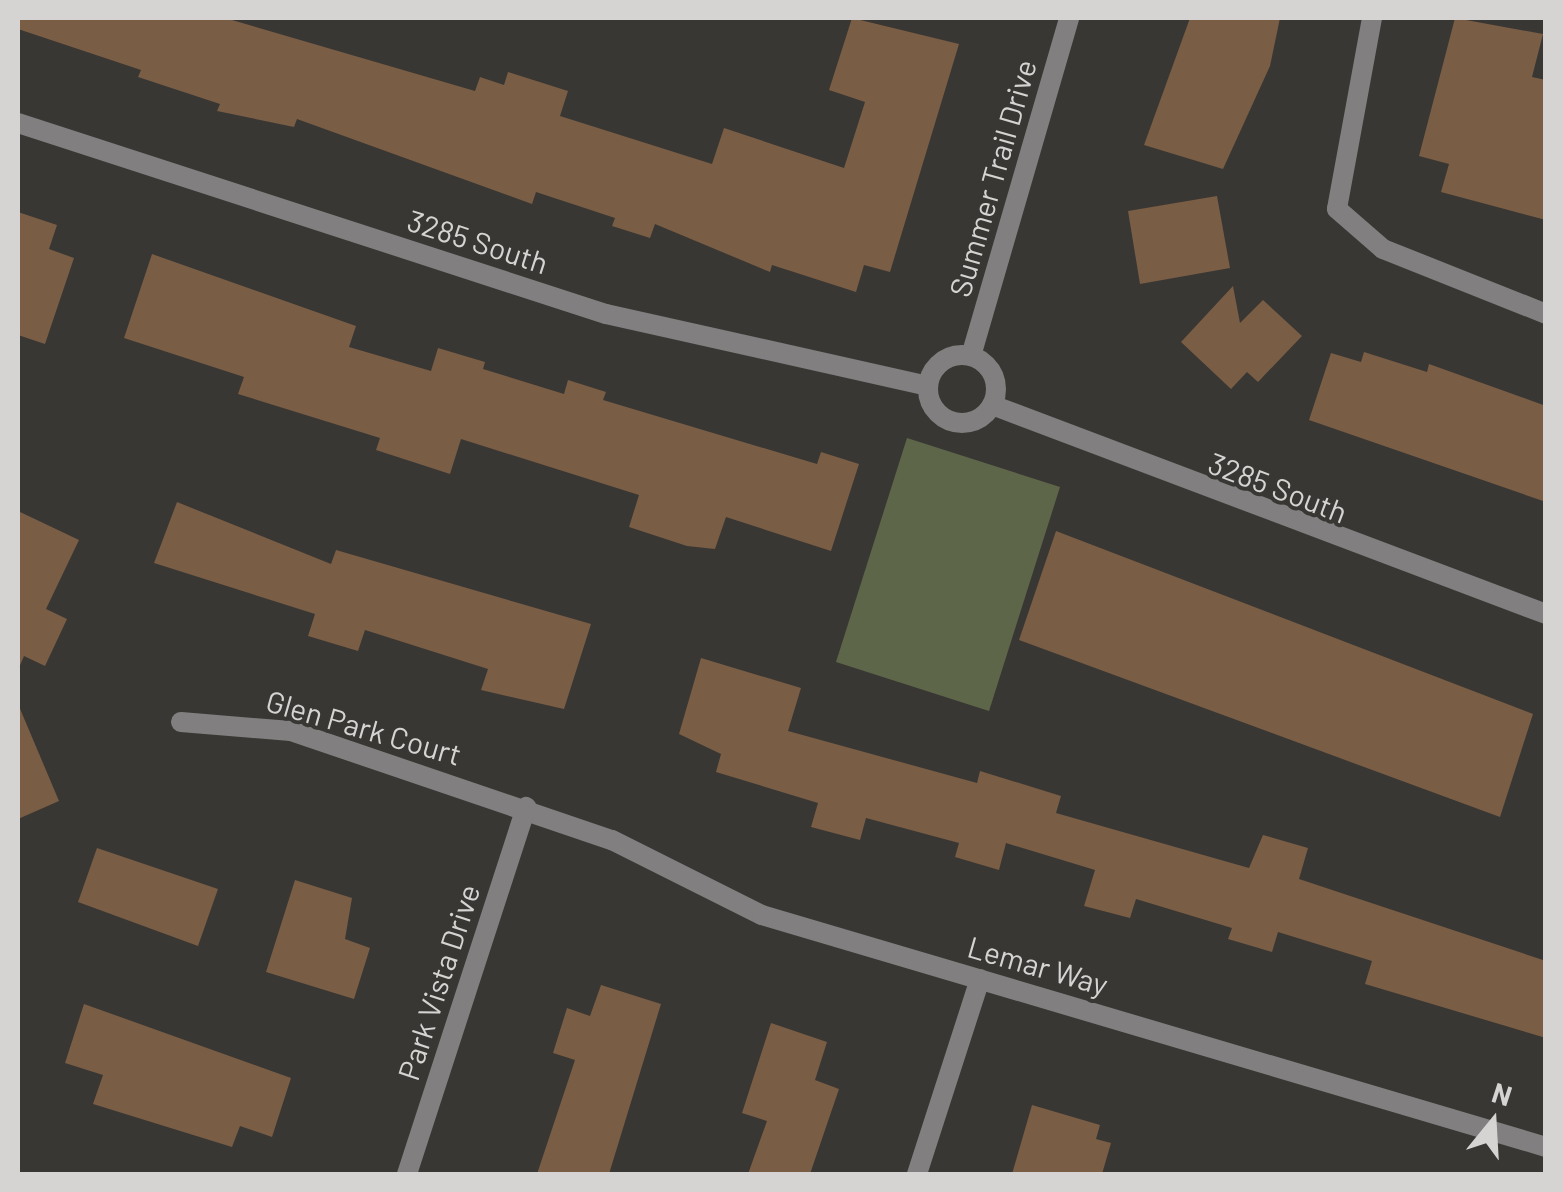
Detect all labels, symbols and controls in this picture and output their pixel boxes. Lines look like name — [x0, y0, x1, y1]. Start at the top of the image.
street label: Summer Trail Drive — [941, 55, 1043, 301]
street label: 3285 South — [403, 201, 553, 281]
street label: 3285 South — [1204, 444, 1352, 530]
street label: Glen Park Court — [262, 682, 466, 772]
street label: Park Vista Drive — [389, 880, 487, 1084]
street label: Lemar Way — [964, 928, 1112, 1002]
north arrow — [1443, 1072, 1543, 1172]
text: N — [1488, 1074, 1516, 1113]

